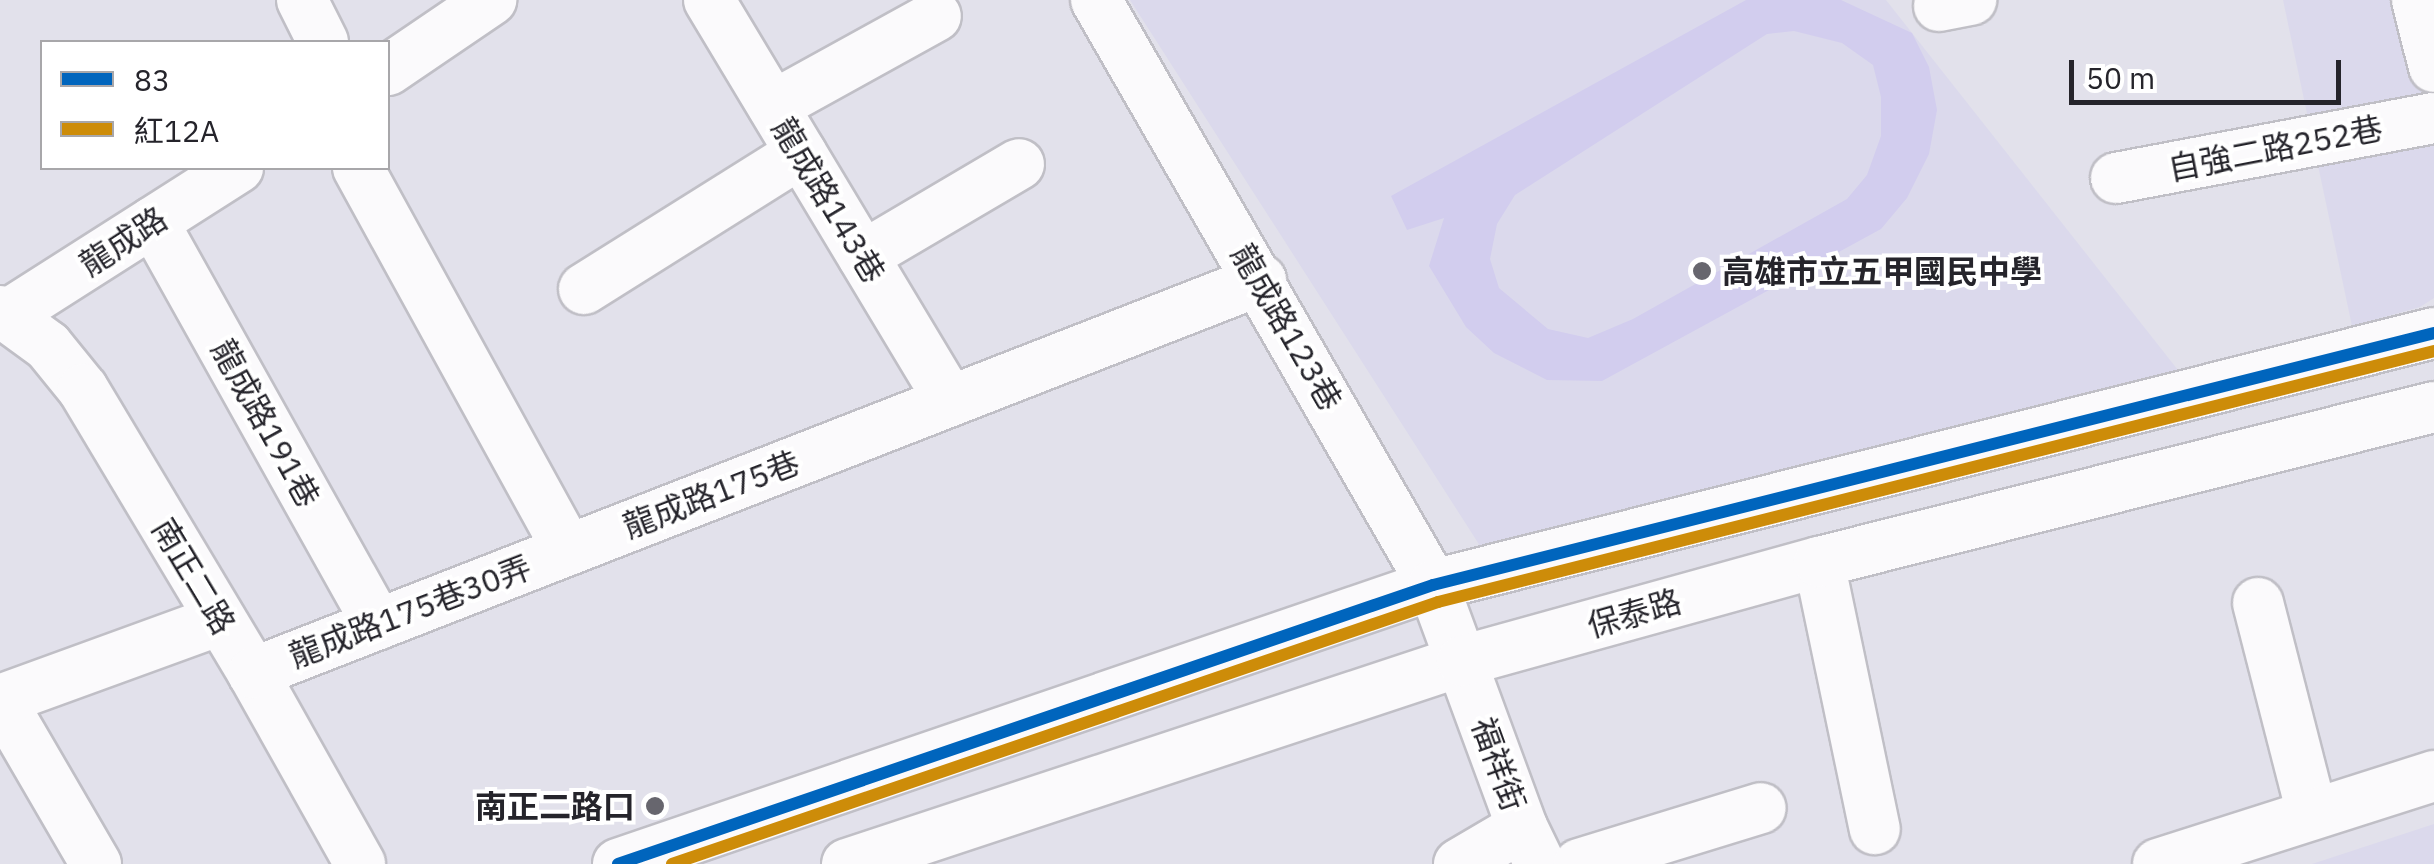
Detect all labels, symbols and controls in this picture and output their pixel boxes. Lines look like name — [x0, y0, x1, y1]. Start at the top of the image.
legend — [40, 40, 390, 170]
scale bar — [2074, 40, 2346, 102]
text: 50 m — [2086, 58, 2155, 97]
text: 83 — [134, 60, 170, 99]
street label: 自強二路252巷 — [2165, 108, 2385, 188]
text: 紅12A — [134, 111, 219, 150]
street label: 龍成路143巷 — [765, 111, 893, 289]
street label: 龍成路 — [72, 199, 174, 283]
street label: 龍成路123巷 — [1224, 237, 1350, 417]
place label: 高雄市立五甲國民中學 — [1722, 252, 2042, 290]
marker: 高雄市立五甲國民中學 — [1691, 260, 1713, 282]
street label: 龍成路191巷 — [204, 333, 328, 513]
street label: 龍成路175巷 — [617, 443, 805, 545]
street label: 南正二路 — [145, 511, 243, 641]
street label: 龍成路175巷30弄 — [284, 547, 536, 675]
street label: 保泰路 — [1583, 581, 1685, 645]
street label: 福祥街 — [1465, 712, 1533, 816]
place label: 南正二路口 — [475, 787, 635, 825]
marker: 南正二路口 — [644, 795, 666, 817]

